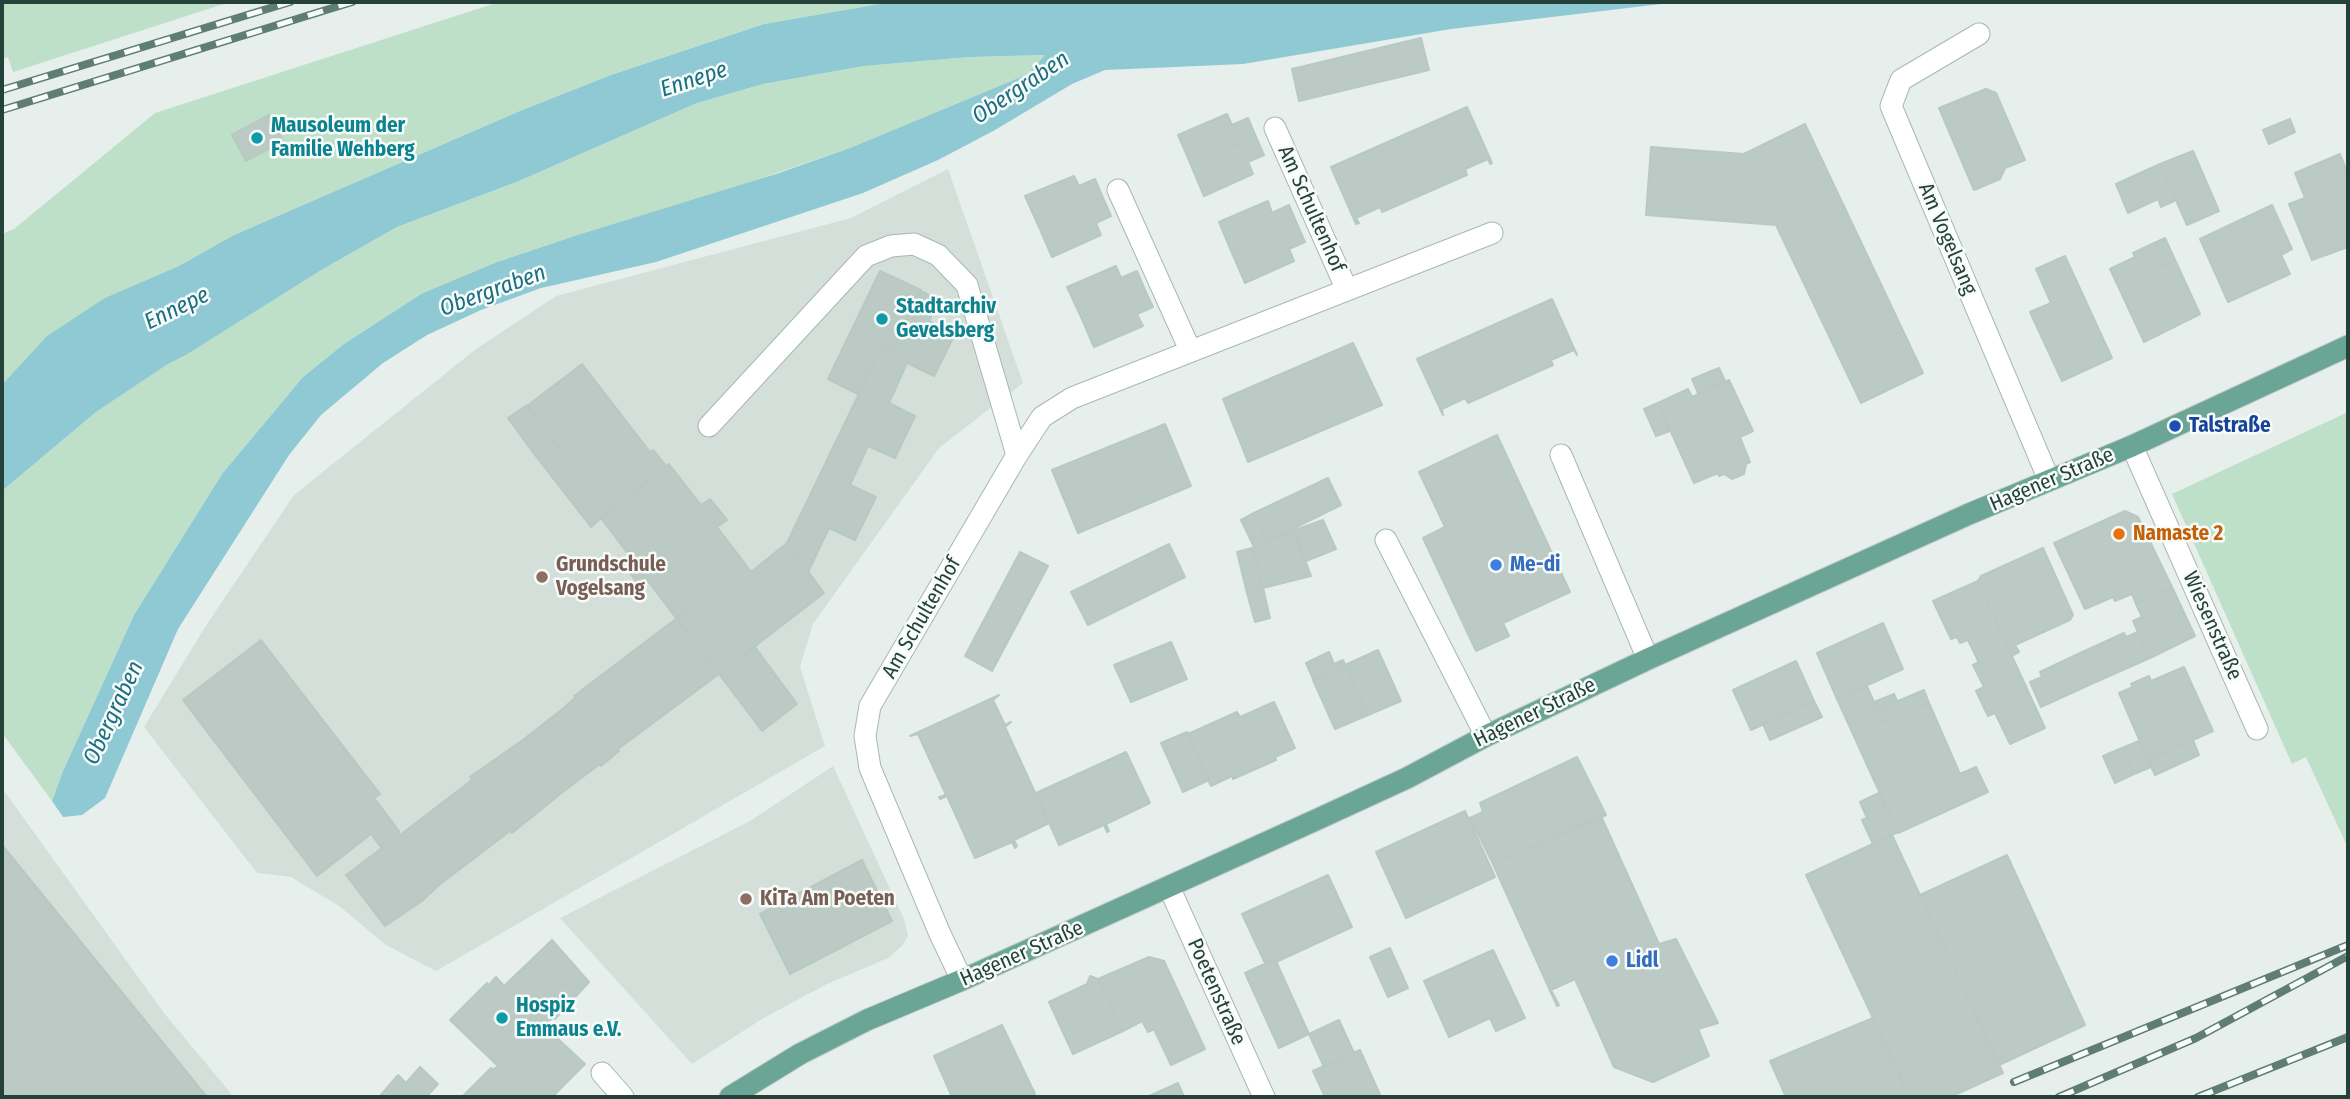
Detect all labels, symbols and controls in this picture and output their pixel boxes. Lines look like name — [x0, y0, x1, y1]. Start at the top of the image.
water label: Obergraben — [967, 46, 1075, 130]
water label: Ennepe — [657, 56, 731, 104]
place label: Mausoleum der Familie Wehberg — [271, 113, 415, 163]
marker: Mausoleum der Familie Wehberg — [249, 130, 265, 146]
street label: Am Schultenhof — [1272, 142, 1350, 276]
street label: Am Vogelsang — [1912, 179, 1982, 299]
water label: Obergraben — [436, 259, 550, 323]
water label: Ennepe — [140, 282, 214, 336]
place label: Stadtarchiv Gevelsberg — [896, 294, 996, 344]
marker: Stadtarchiv Gevelsberg — [874, 311, 890, 327]
place label: Talstraße — [2189, 413, 2271, 439]
marker: Talstraße — [2167, 418, 2183, 434]
street label: Hagener Straße — [1986, 443, 2118, 517]
place label: Namaste 2 — [2133, 521, 2223, 547]
marker: Namaste 2 — [2111, 526, 2127, 542]
place label: Grundschule Vogelsang — [556, 552, 666, 602]
place label: Me-di — [1510, 552, 1561, 578]
street label: Am Schultenhof — [877, 553, 967, 683]
marker: Me-di — [1488, 557, 1504, 573]
street label: Wiesenstraße — [2177, 568, 2247, 684]
marker: Grundschule Vogelsang — [534, 569, 550, 585]
water label: Obergraben — [78, 657, 150, 769]
street label: Hagener Straße — [1470, 673, 1600, 753]
place label: KiTa Am Poeten — [760, 886, 895, 912]
marker: KiTa Am Poeten — [738, 891, 754, 907]
street label: Hagener Straße — [956, 916, 1088, 992]
street label: Poetenstraße — [1181, 935, 1251, 1049]
place label: Lidl — [1626, 948, 1658, 974]
marker: Lidl — [1604, 953, 1620, 969]
place label: Hospiz Emmaus e.V. — [516, 993, 622, 1043]
marker: Hospiz Emmaus e.V. — [494, 1010, 510, 1026]

